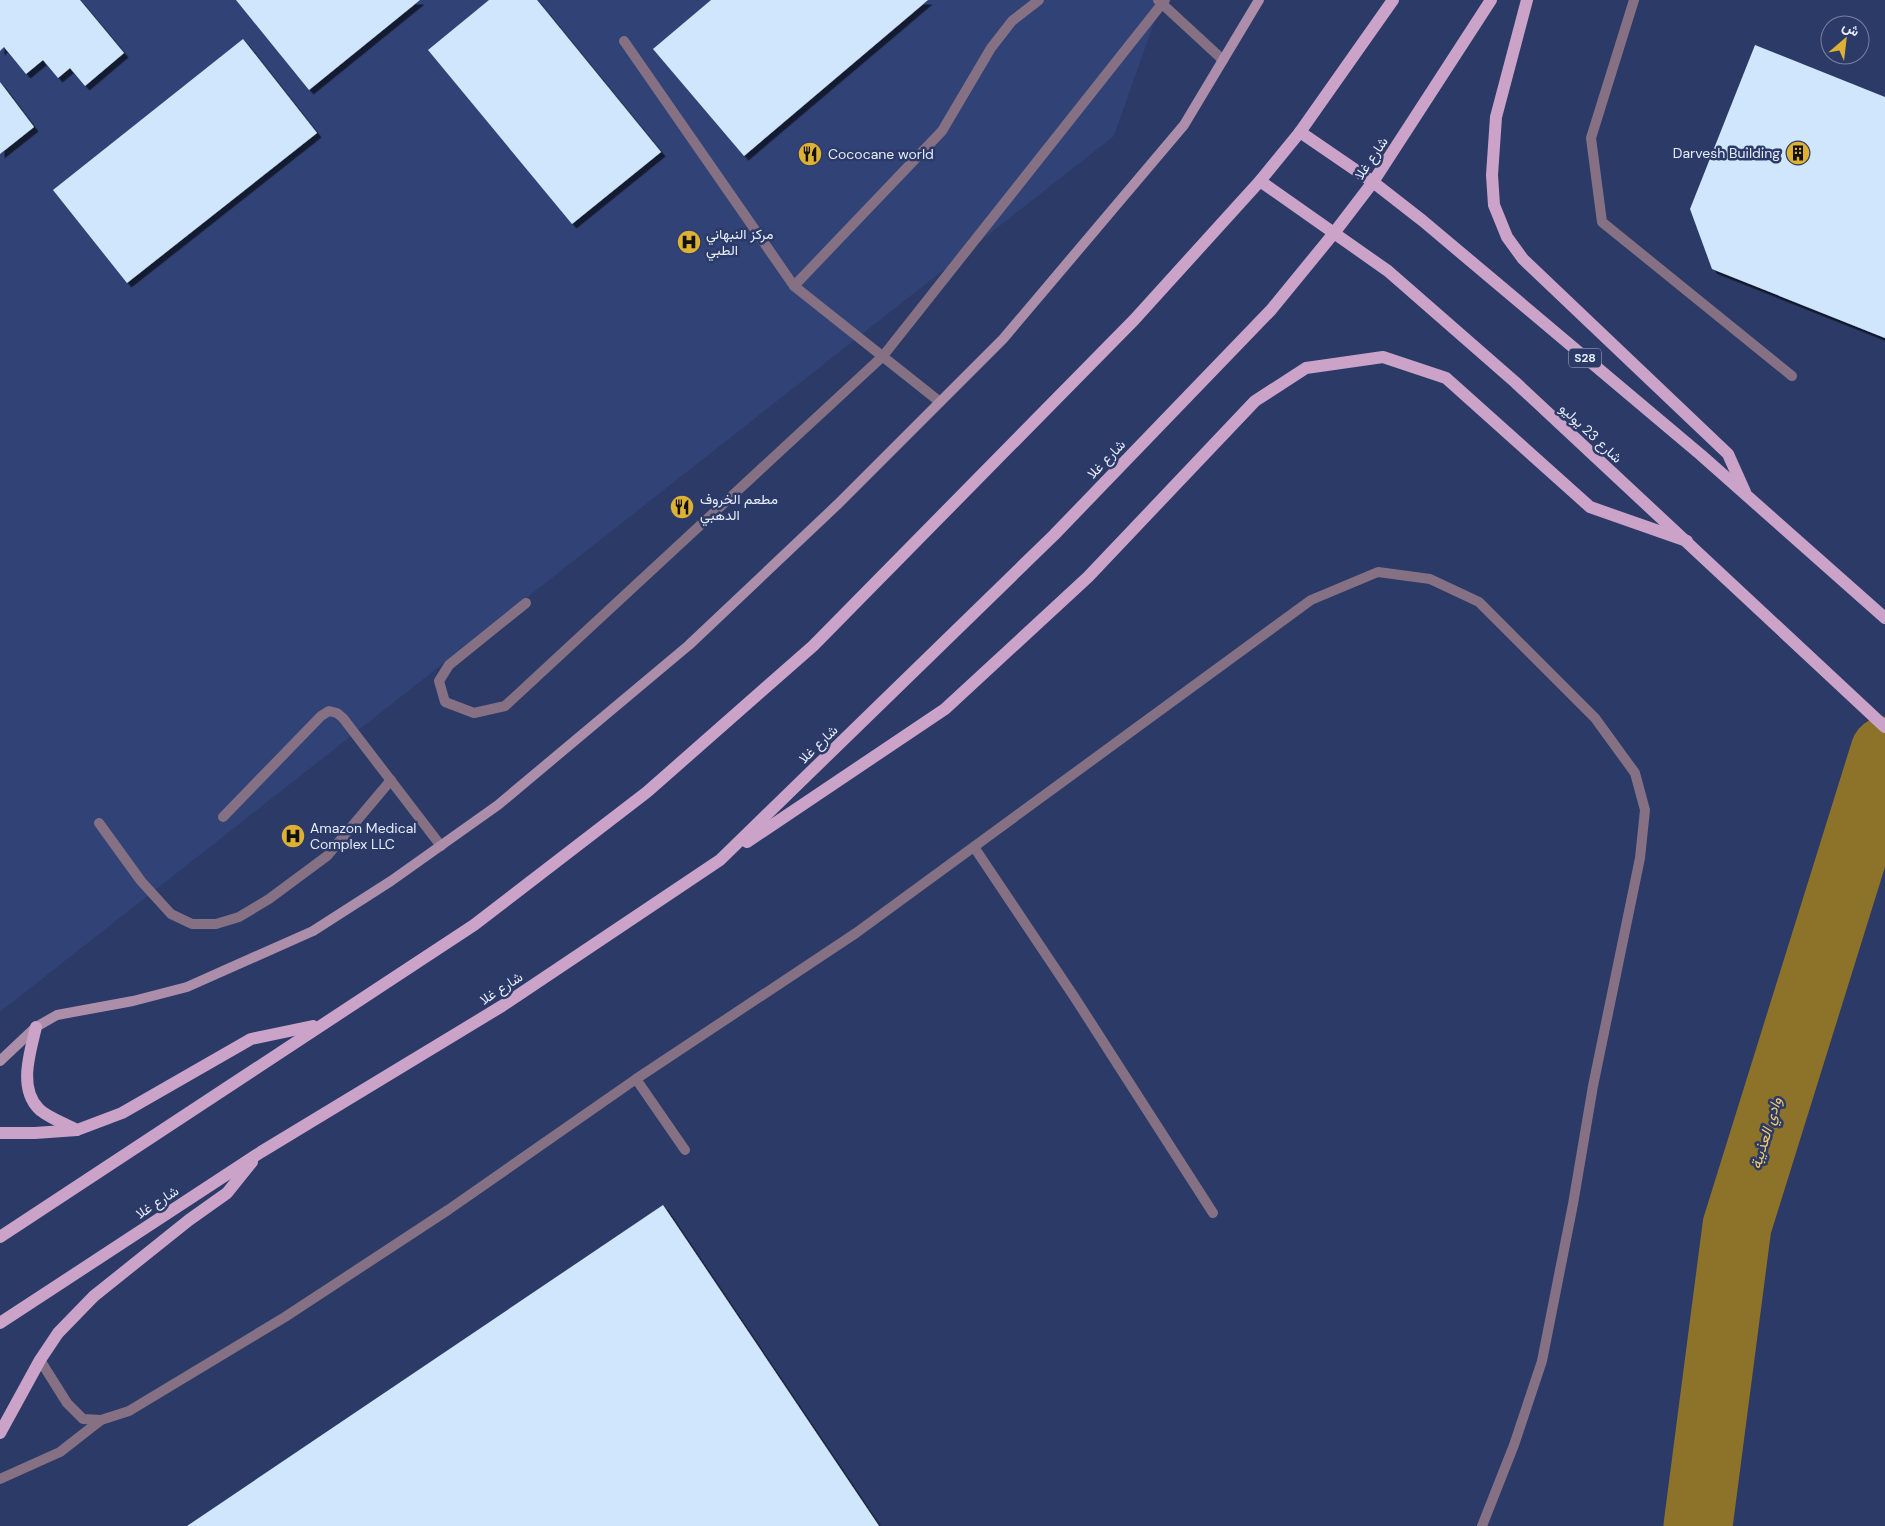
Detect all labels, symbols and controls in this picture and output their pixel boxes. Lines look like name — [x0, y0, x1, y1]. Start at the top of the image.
north arrow — [1820, 15, 1870, 65]
text: ش — [1839, 17, 1863, 40]
street label: شارع غلا — [1350, 133, 1393, 184]
building icon: Darvesh Building — [1785, 140, 1811, 166]
restaurant icon: Cococane world — [797, 141, 823, 167]
place label: Darvesh Building — [1673, 144, 1780, 162]
place label: Cococane world — [828, 145, 934, 163]
place label: مركز النبهاني الطبي — [706, 225, 773, 262]
hospital icon: مركز النبهاني الطبي — [676, 229, 702, 255]
road number: S28 — [1569, 348, 1601, 368]
street label: شارع 23 يوليو — [1554, 399, 1626, 468]
street label: شارع غلا — [1083, 436, 1130, 484]
place label: مطعم الخروف الدهبي — [700, 490, 778, 527]
restaurant icon: مطعم الخروف الدهبي — [669, 494, 695, 520]
street label: شارع غلا — [795, 721, 843, 768]
place label: Amazon Medical Complex LLC — [310, 819, 416, 853]
hospital icon: Amazon Medical Complex LLC — [280, 823, 306, 849]
street label: شارع غلا — [476, 967, 527, 1010]
water label: وادي العذيبة — [1746, 1094, 1788, 1172]
street label: شارع غلا — [132, 1181, 183, 1224]

